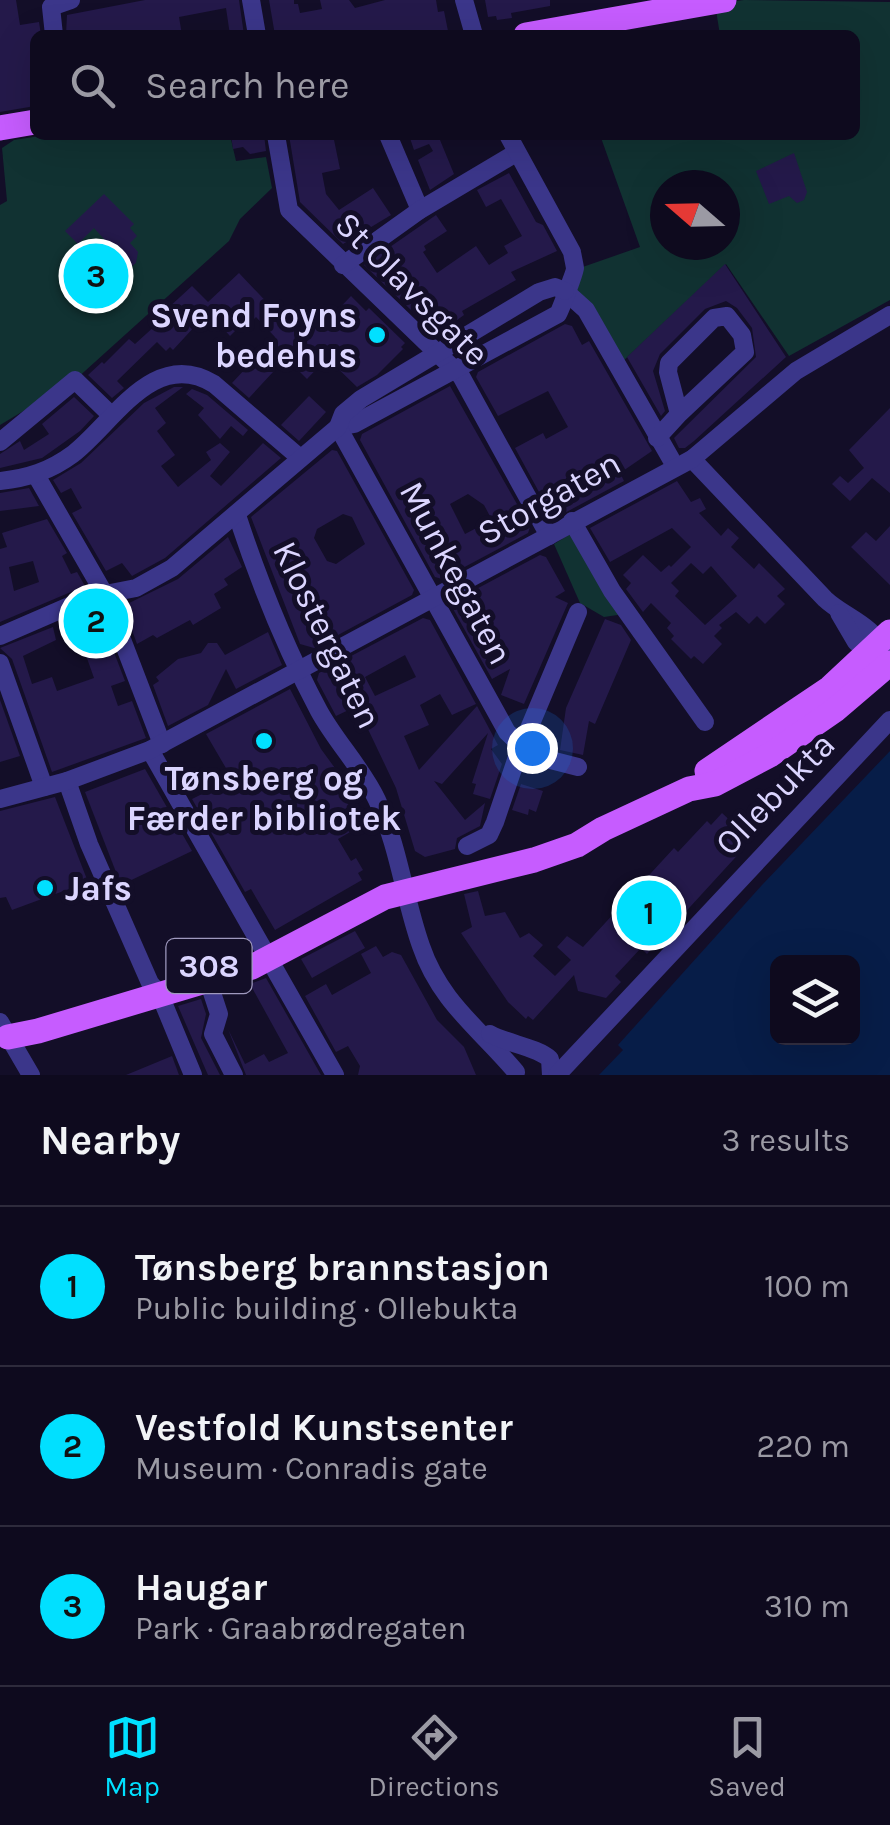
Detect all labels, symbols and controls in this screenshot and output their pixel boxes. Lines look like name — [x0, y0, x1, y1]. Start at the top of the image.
search box — [30, 30, 860, 140]
icon: search — [65, 58, 120, 113]
text: Search here — [145, 63, 349, 108]
north arrow — [650, 170, 740, 260]
street label: St Olavsgate — [327, 204, 497, 374]
pin: 3 — [64, 238, 128, 314]
place label: Svend Foyns bedehus — [150, 295, 357, 376]
marker: Svend Foyns bedehus — [366, 324, 388, 346]
street label: Storgaten — [470, 442, 628, 554]
street label: Munkegaten — [391, 475, 521, 671]
street label: Klostergaten — [264, 535, 390, 735]
pin: 2 — [64, 584, 128, 658]
your location — [507, 723, 558, 774]
street label: Ollebukta — [707, 724, 843, 864]
marker: Tønsberg og Færder bibliotek — [253, 730, 275, 752]
place label: Tønsberg og Færder bibliotek — [127, 758, 401, 839]
place label: Jafs — [65, 868, 132, 909]
pin: 1 — [616, 876, 682, 950]
marker: Jafs — [34, 877, 56, 899]
road number: 308 — [166, 939, 252, 993]
map controls — [770, 955, 860, 1045]
button: layers — [770, 955, 860, 1045]
text: Nearby — [40, 1115, 180, 1165]
text: 3 results — [722, 1122, 850, 1159]
text: Tønsberg brannstasjon — [135, 1245, 550, 1290]
text: 1 — [67, 1268, 78, 1305]
text: 100 m — [764, 1268, 850, 1305]
text: Public building · Ollebukta — [135, 1290, 518, 1327]
text: Vestfold Kunstsenter — [135, 1405, 513, 1450]
text: 2 — [63, 1428, 82, 1465]
text: 220 m — [756, 1428, 850, 1465]
text: Museum · Conradis gate — [135, 1450, 488, 1487]
text: Haugar — [135, 1565, 267, 1610]
text: 3 — [63, 1588, 82, 1625]
text: 310 m — [764, 1588, 850, 1625]
text: Park · Graabrødregaten — [135, 1610, 467, 1647]
tab: Map — [104, 1710, 160, 1803]
tab: Directions — [368, 1710, 500, 1803]
tab: Saved — [708, 1710, 786, 1803]

